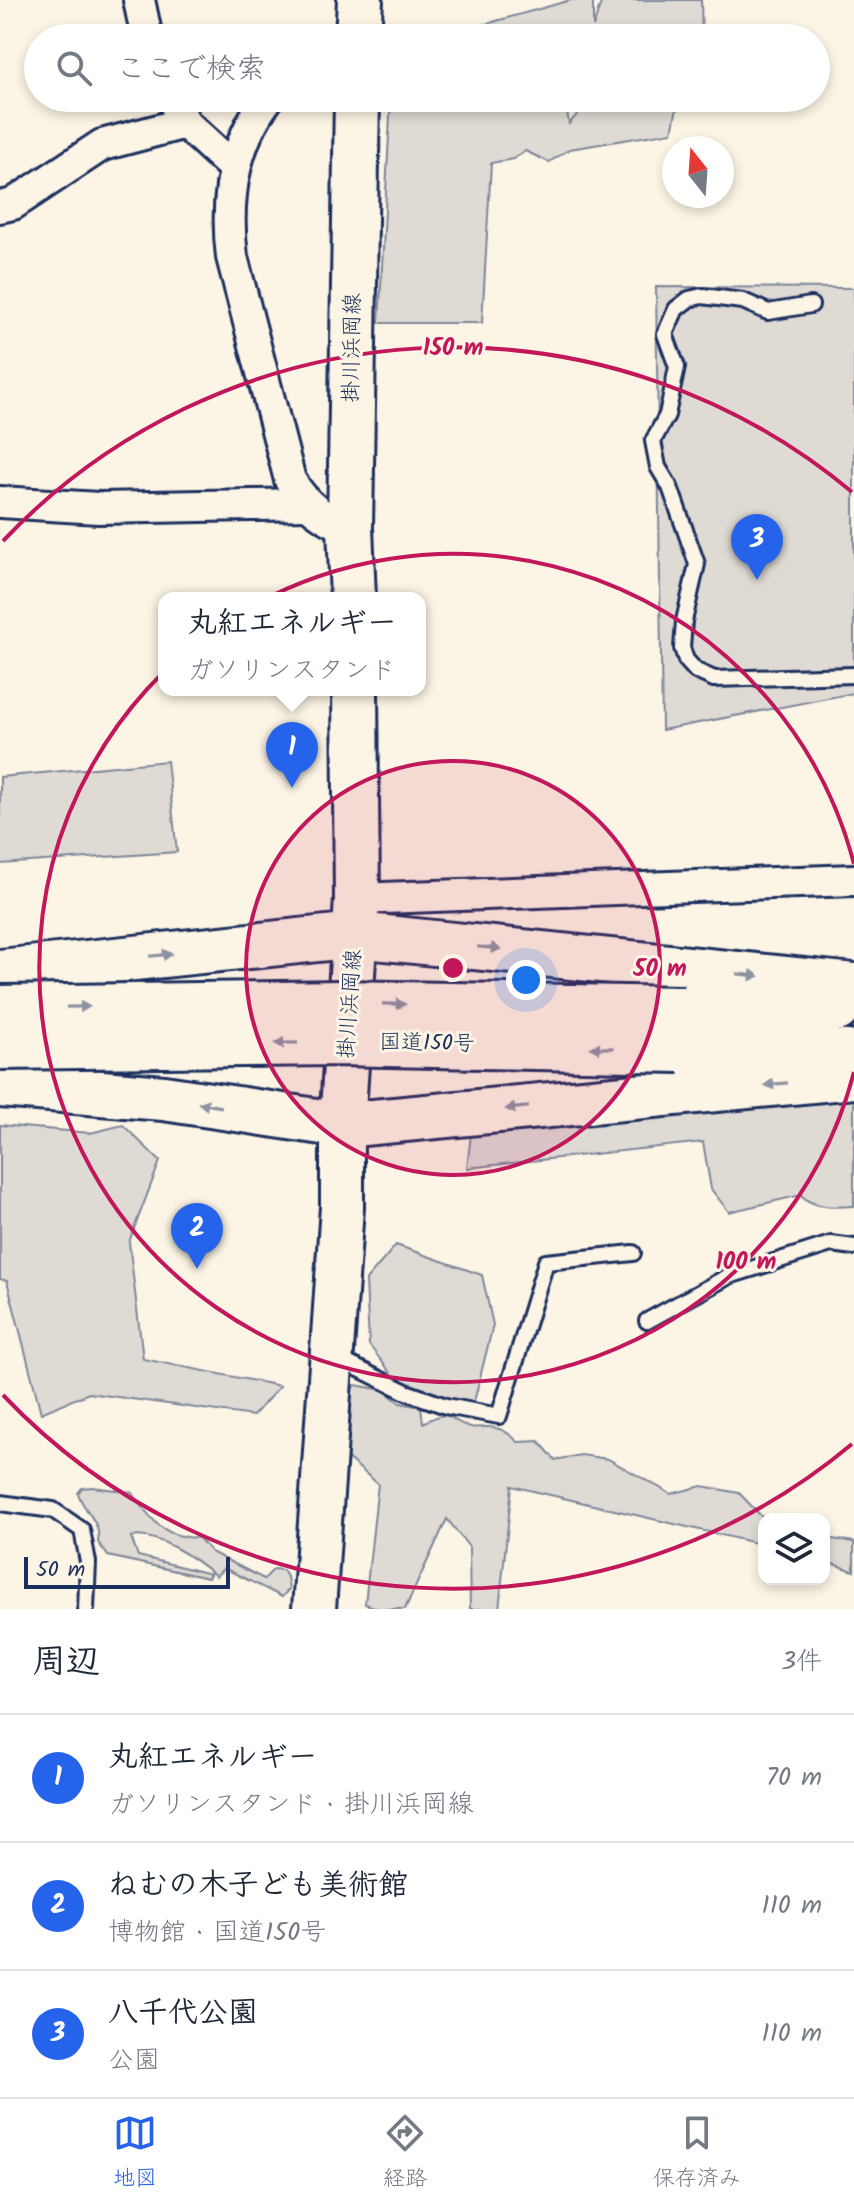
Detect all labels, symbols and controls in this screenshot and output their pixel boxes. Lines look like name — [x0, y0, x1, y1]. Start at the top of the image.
search box — [24, 24, 830, 112]
icon: search — [52, 46, 96, 90]
text: ここで検索 — [116, 46, 266, 94]
north arrow — [662, 136, 734, 208]
street label: 掛川浜岡線 — [335, 293, 371, 403]
text: 150 m — [423, 329, 483, 368]
pin: 3 — [731, 514, 783, 580]
popup — [158, 592, 426, 696]
text: 丸紅エネルギー — [187, 600, 397, 648]
text: ガソリンスタンド — [187, 650, 396, 692]
pin: 1 — [266, 722, 318, 788]
one-way arrow — [477, 942, 502, 955]
one-way arrow — [149, 948, 174, 961]
street label: 掛川浜岡線 — [330, 948, 372, 1060]
text: 50 m — [632, 950, 687, 989]
centre of rings — [439, 954, 467, 982]
your location — [506, 960, 546, 1000]
one-way arrow — [736, 969, 761, 982]
one-way arrow — [382, 998, 407, 1010]
one-way arrow — [66, 1001, 91, 1013]
street label: 国道150号 — [379, 1026, 475, 1062]
one-way arrow — [273, 1037, 298, 1049]
one-way arrow — [589, 1042, 614, 1055]
one-way arrow — [763, 1077, 788, 1090]
one-way arrow — [197, 1098, 222, 1111]
one-way arrow — [505, 1101, 530, 1114]
pin: 2 — [171, 1203, 223, 1269]
text: 100 m — [716, 1243, 776, 1282]
map controls — [758, 1513, 830, 1585]
button: layers — [758, 1513, 830, 1585]
scale bar — [24, 1553, 230, 1589]
text: 50 m — [36, 1553, 85, 1588]
text: 周辺 — [32, 1636, 100, 1690]
text: 3件 — [781, 1641, 822, 1683]
text: 丸紅エネルギー — [108, 1734, 317, 1782]
text: 1 — [54, 1757, 62, 1799]
text: 70 m — [766, 1757, 822, 1799]
text: ガソリンスタンド · 掛川浜岡線 — [108, 1784, 474, 1826]
text: ねむの木子ども美術館 — [108, 1862, 408, 1910]
text: 2 — [50, 1885, 66, 1927]
text: 110 m — [762, 1885, 822, 1927]
text: 博物館 · 国道150号 — [108, 1912, 326, 1954]
text: 八千代公園 — [108, 1990, 258, 2038]
text: 3 — [51, 2013, 65, 2055]
text: 110 m — [762, 2013, 822, 2055]
text: 公園 — [108, 2040, 160, 2082]
tab: 地図 — [113, 2111, 157, 2197]
tab: 経路 — [383, 2111, 427, 2197]
tab: 保存済み — [653, 2111, 741, 2197]

